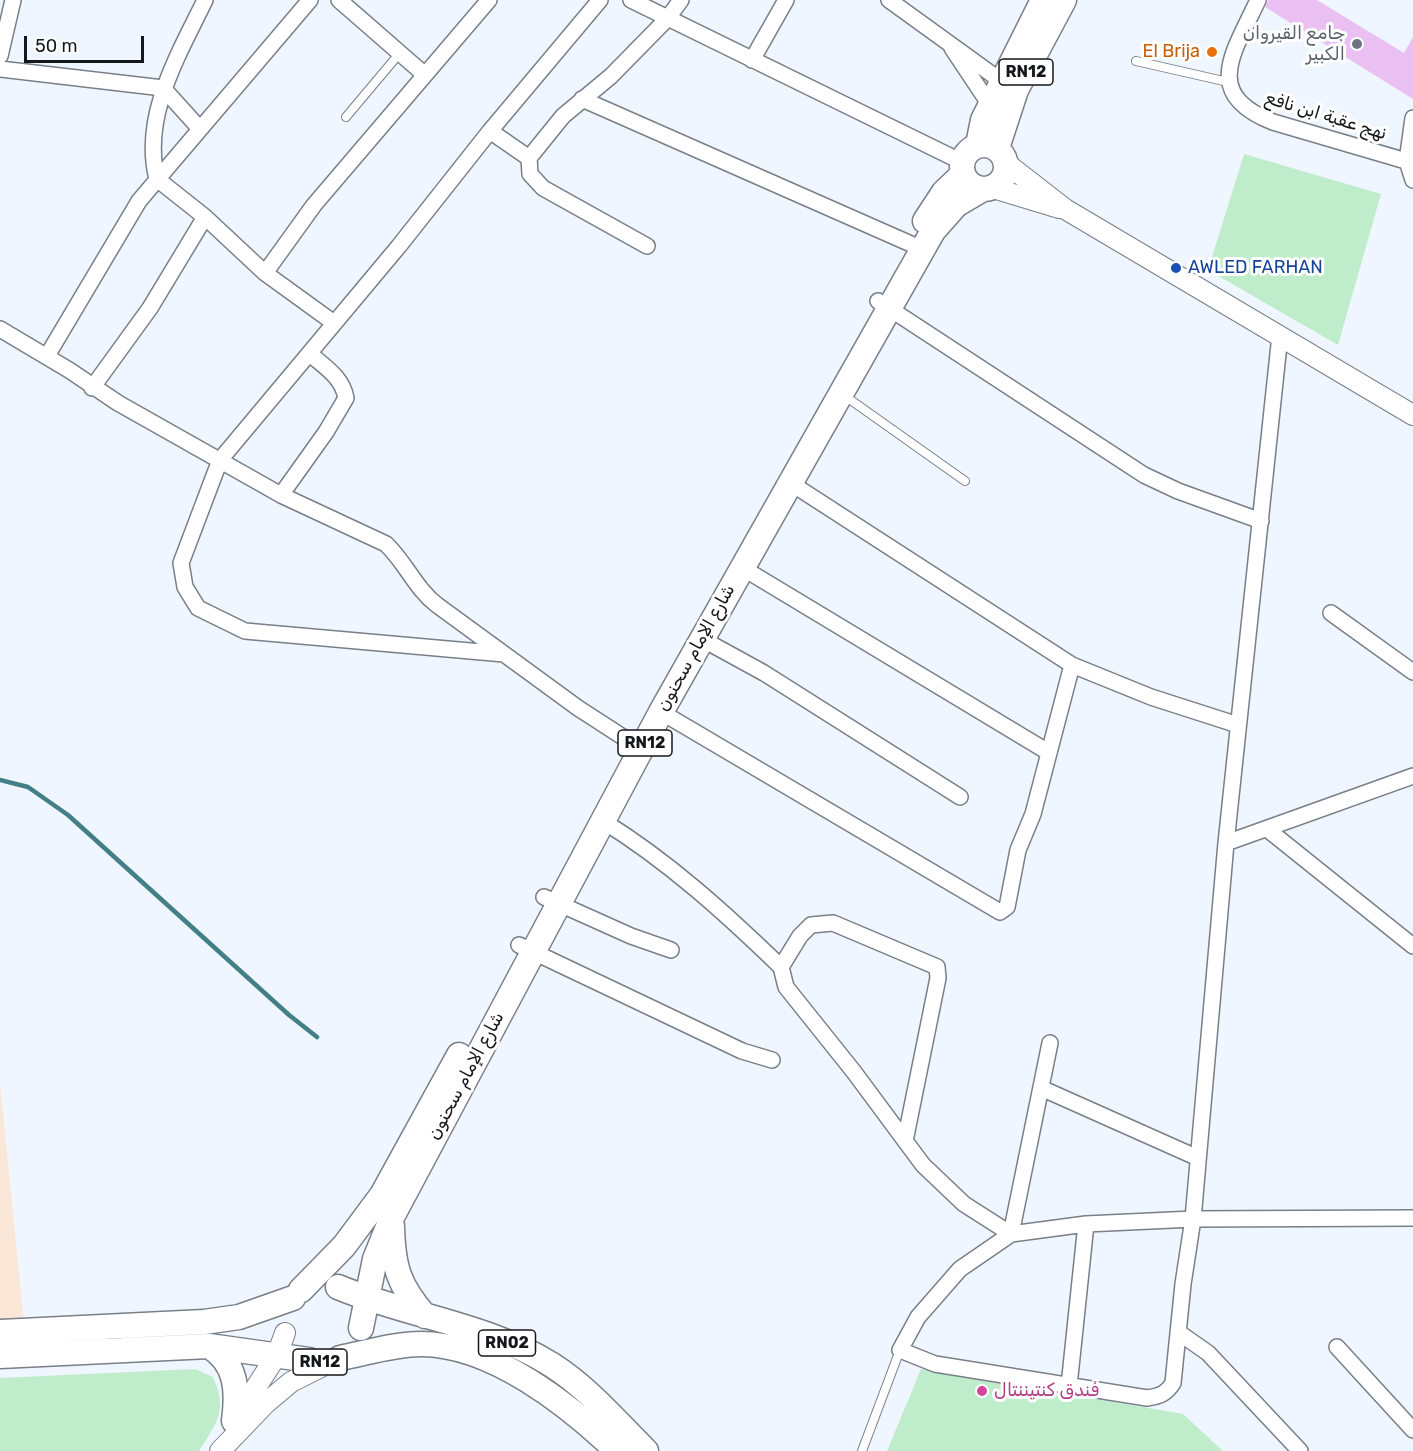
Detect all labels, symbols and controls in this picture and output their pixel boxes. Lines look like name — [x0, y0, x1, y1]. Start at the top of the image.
place label: جامع القيروان الكبير — [1243, 23, 1345, 66]
scale bar — [27, 24, 147, 62]
text: 50 m — [35, 35, 78, 57]
marker: جامع القيروان الكبير — [1350, 37, 1364, 51]
place label: El Brija — [1143, 41, 1200, 63]
marker: El Brija — [1205, 45, 1219, 59]
road number: RN12 — [999, 59, 1053, 85]
street label: نهج عقبة ابن نافع — [1263, 87, 1389, 145]
place label: AWLED FARHAN — [1188, 257, 1323, 279]
marker: AWLED FARHAN — [1169, 261, 1183, 275]
street label: شارع الإمام سحنون — [652, 581, 740, 715]
road number: RN12 — [618, 730, 672, 756]
street label: شارع الإمام سحنون — [423, 1008, 509, 1144]
road number: RN02 — [478, 1330, 536, 1356]
road number: RN12 — [293, 1349, 347, 1375]
place label: فندق كنتيننتال — [994, 1380, 1099, 1402]
marker: فندق كنتيننتال — [975, 1384, 989, 1398]

